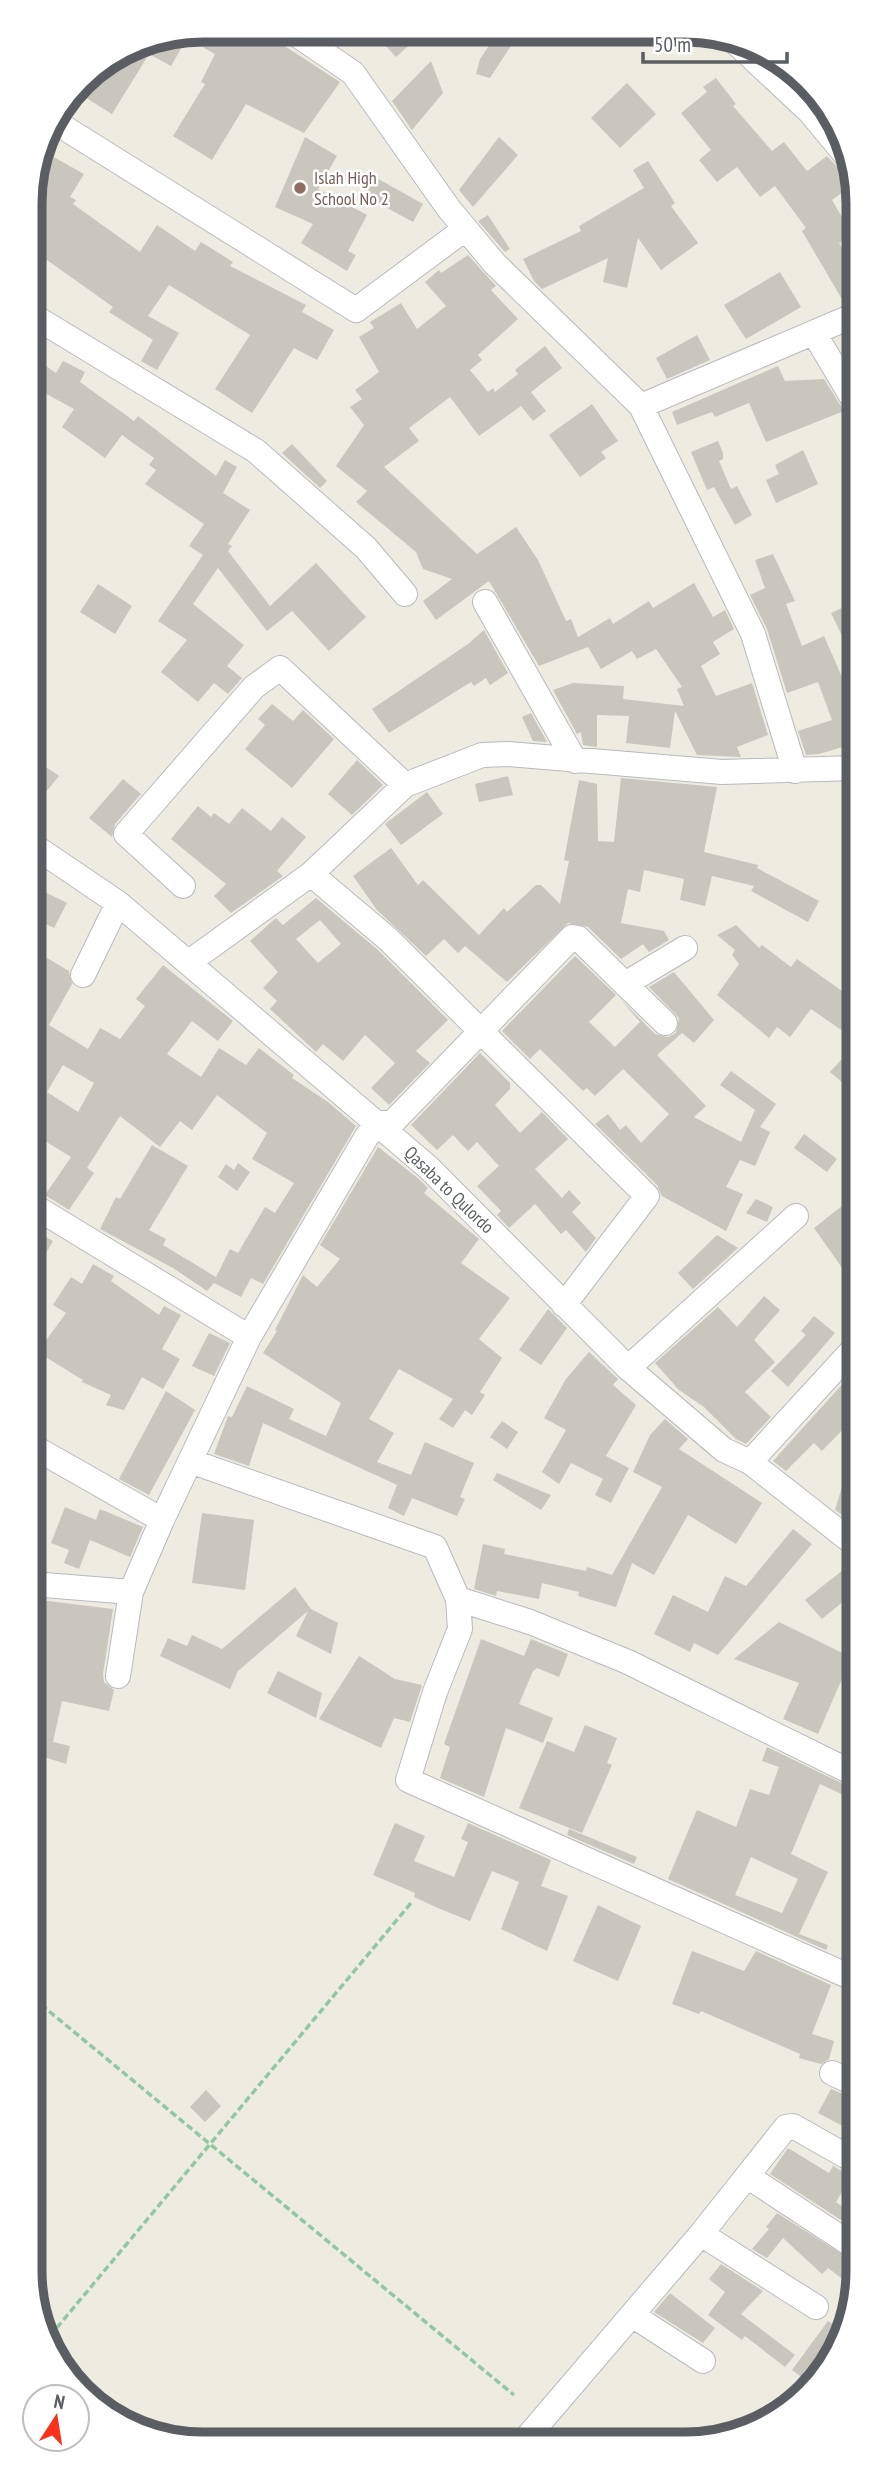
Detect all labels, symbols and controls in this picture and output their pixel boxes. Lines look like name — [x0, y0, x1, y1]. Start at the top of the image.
scale bar — [643, 21, 786, 65]
text: 50 m — [654, 31, 691, 58]
place label: Islah High School No 2 — [314, 166, 389, 210]
marker: Islah High School No 2 — [292, 180, 308, 196]
street label: Qasaba to Qulordo — [400, 1141, 499, 1238]
north arrow — [21, 2383, 91, 2453]
text: N — [52, 2389, 67, 2414]

